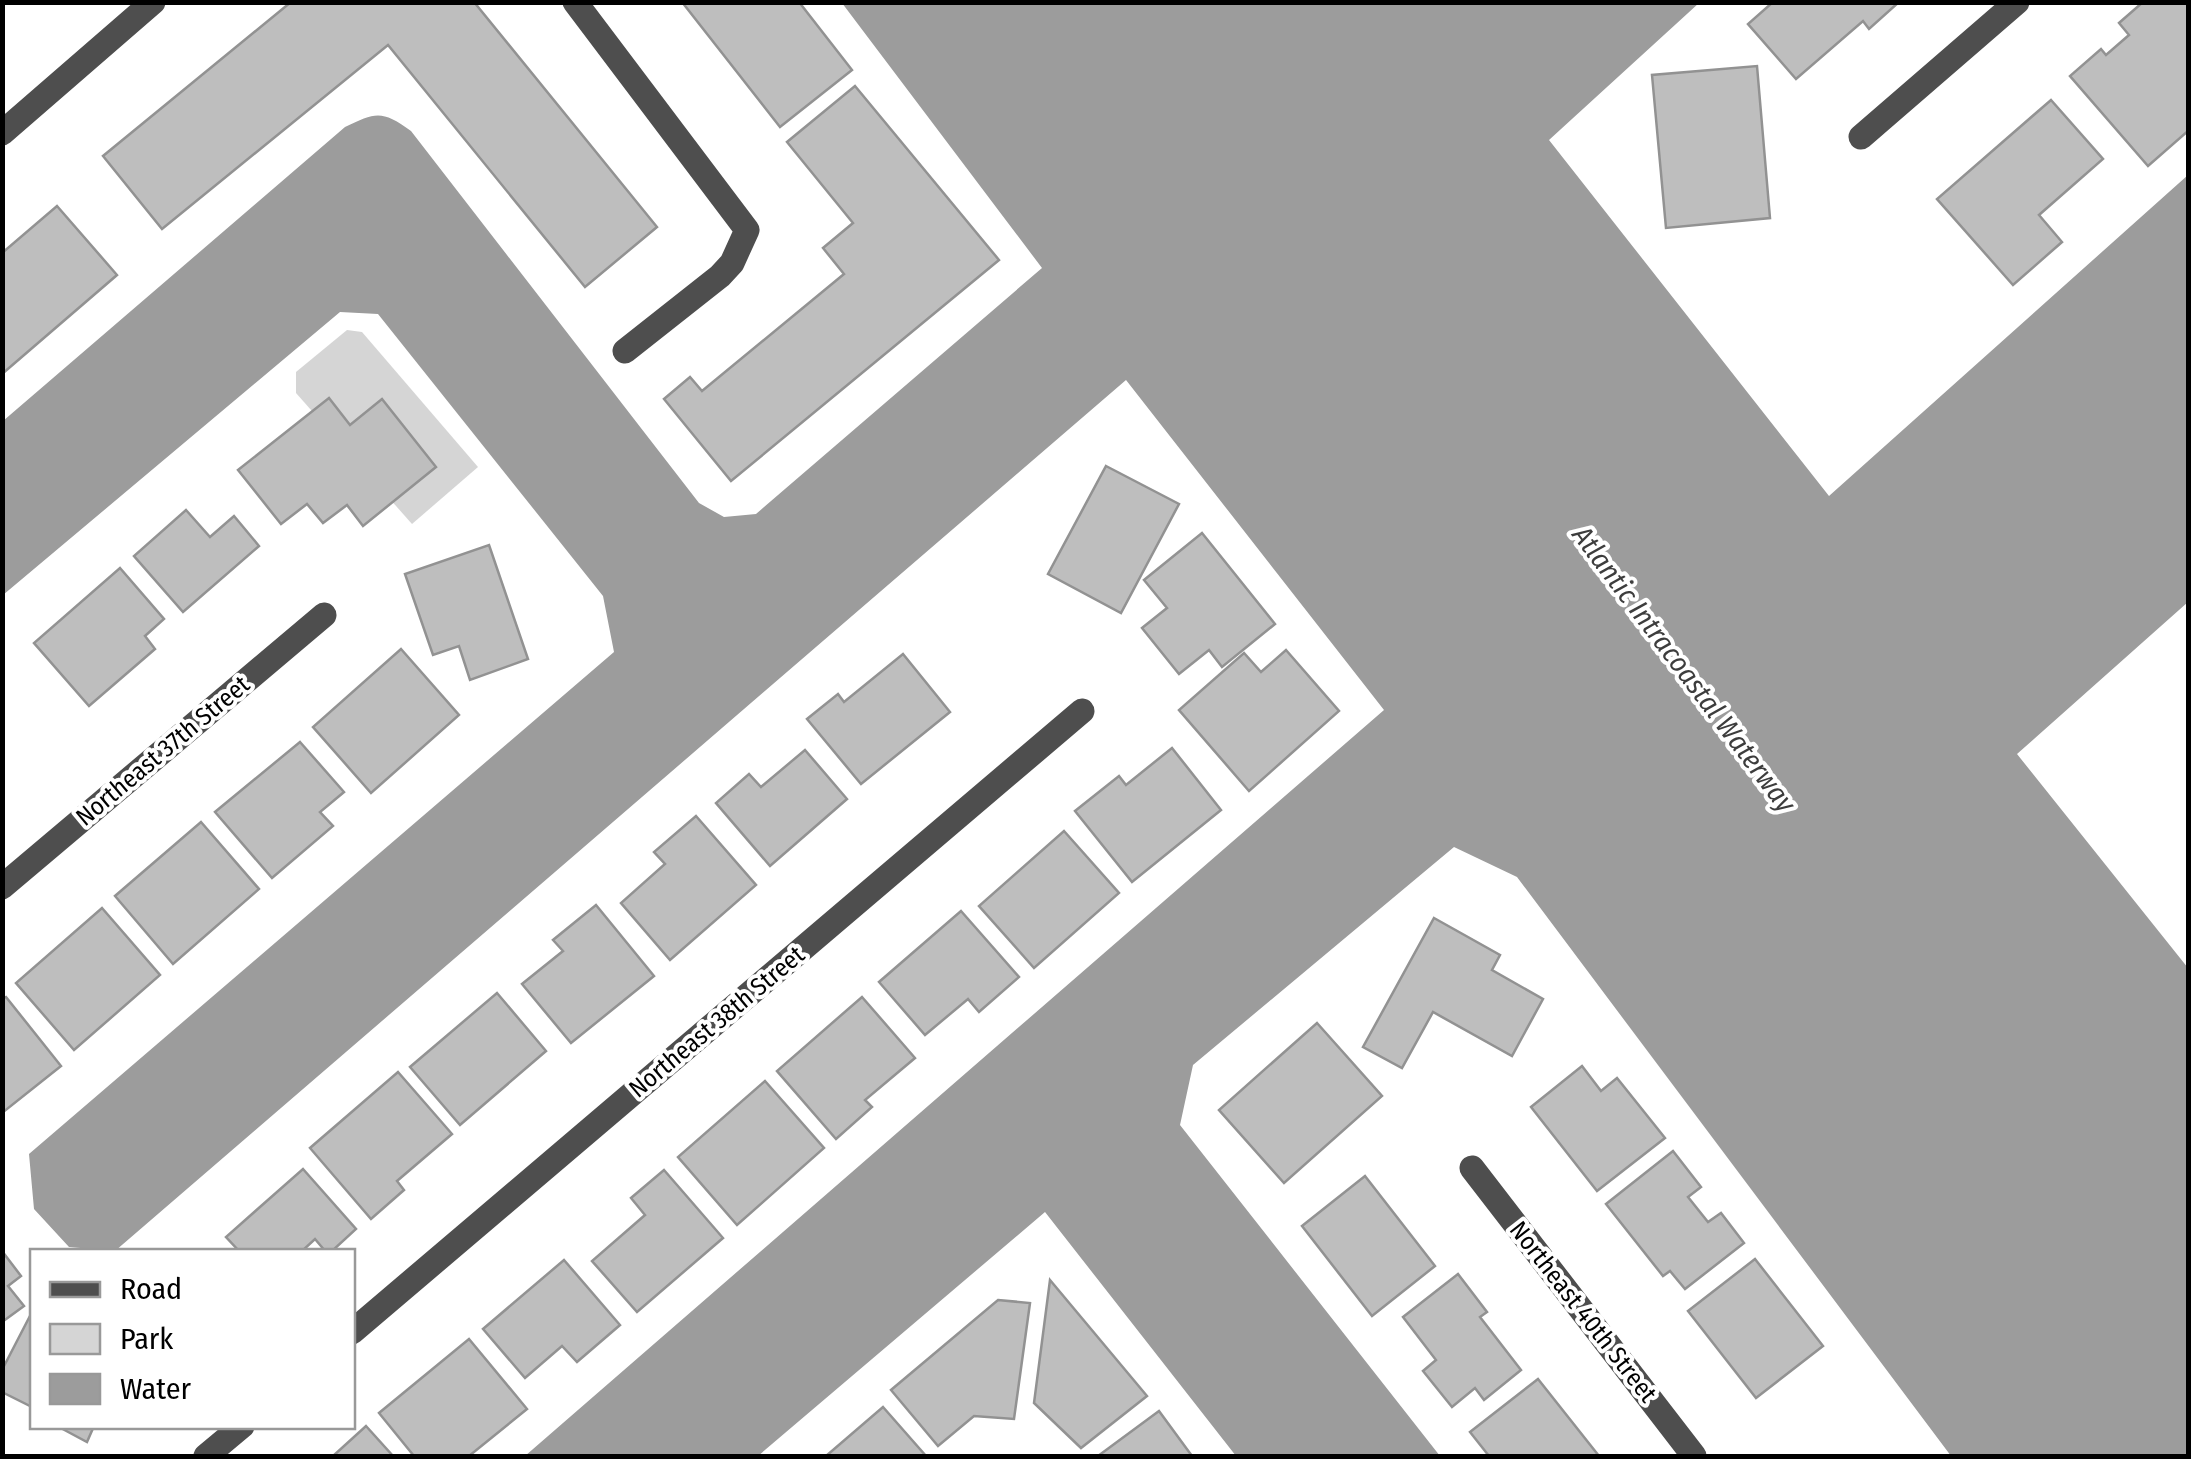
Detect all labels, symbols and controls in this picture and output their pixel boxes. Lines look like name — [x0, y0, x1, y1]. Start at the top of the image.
water label: Atlantic Intracoastal Waterway — [1565, 519, 1803, 820]
street label: Northeast 37th Street — [70, 669, 257, 832]
street label: Northeast 38th Street — [623, 939, 811, 1104]
street label: Northeast 40th Street — [1503, 1216, 1663, 1409]
legend — [30, 1249, 355, 1429]
text: Road — [120, 1271, 182, 1307]
text: Park — [120, 1321, 173, 1357]
text: Water — [120, 1371, 191, 1407]

